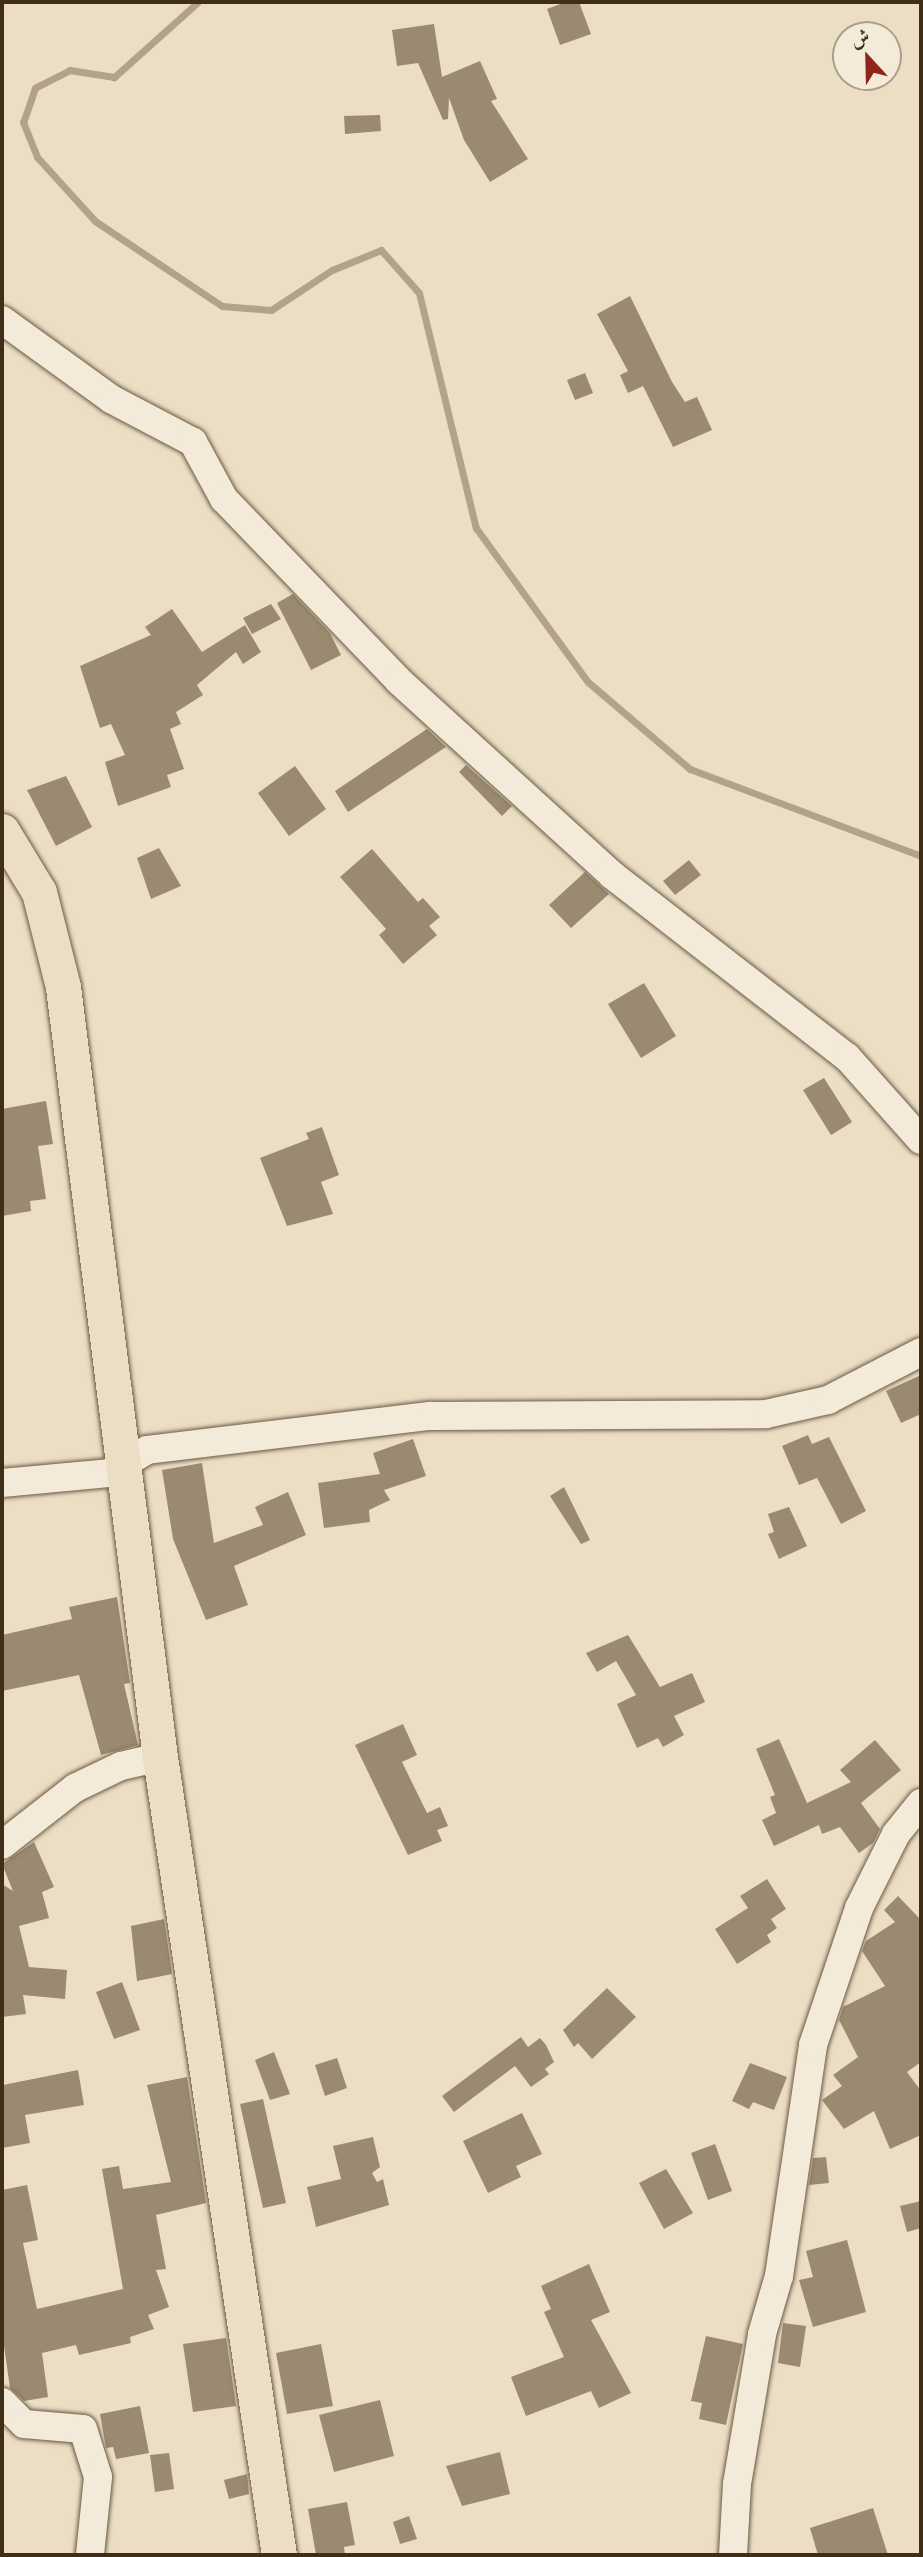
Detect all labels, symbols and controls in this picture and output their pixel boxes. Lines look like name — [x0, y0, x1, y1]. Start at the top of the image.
north arrow — [832, 21, 902, 91]
text: ش — [847, 25, 873, 52]

